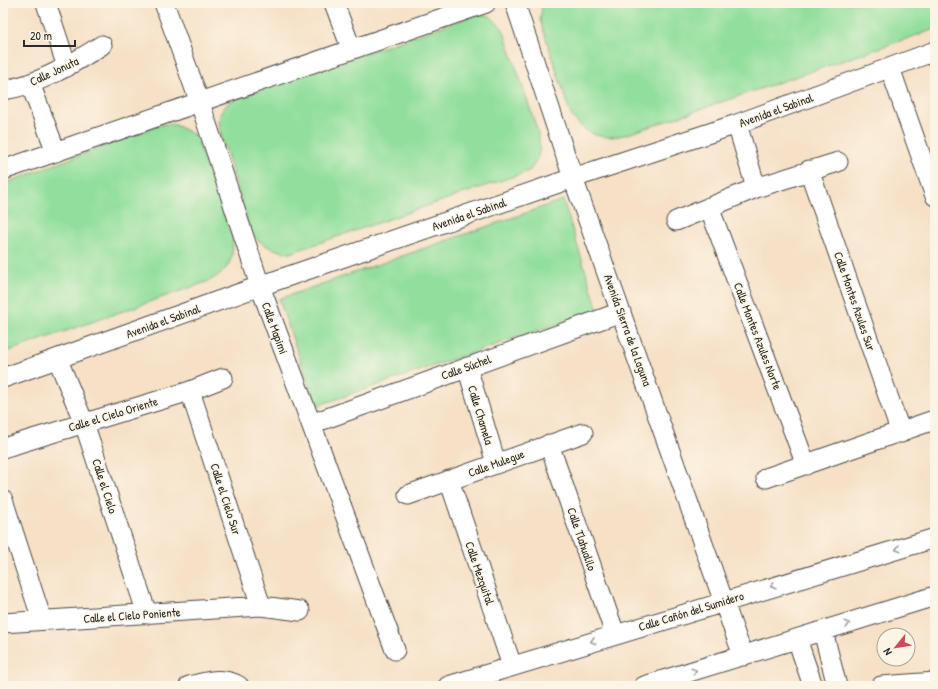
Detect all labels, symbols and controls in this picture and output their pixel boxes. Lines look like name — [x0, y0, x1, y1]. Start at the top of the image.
scale bar — [24, 22, 75, 48]
text: 20 m — [30, 27, 52, 44]
street label: Calle Jonuta — [27, 52, 82, 90]
street label: Avenida el Sabinal — [737, 88, 816, 131]
street label: Avenida el Sabinal — [430, 193, 509, 235]
street label: Calle Montes Azules Sur — [830, 249, 880, 353]
street label: Avenida Sierra de la Laguna — [600, 272, 656, 388]
street label: Calle Montes Azules Norte — [730, 280, 786, 392]
street label: Avenida el Sabinal — [124, 299, 203, 342]
street label: Calle Mapimi — [258, 299, 292, 357]
street label: Calle Súchel — [439, 350, 494, 384]
street label: Calle Chamela — [464, 383, 498, 447]
street label: Calle el Cielo Oriente — [66, 392, 160, 436]
street label: Calle Mulegue — [465, 445, 527, 481]
street label: Calle el Cielo — [88, 456, 122, 516]
street label: Calle el Cielo Sur — [206, 461, 246, 537]
street label: Calle Tlahualilo — [563, 505, 601, 573]
street label: Calle Mezquital — [461, 539, 499, 608]
one-way arrow — [894, 544, 901, 553]
one-way arrow — [770, 581, 777, 590]
street label: Calle Cañón del Sumidero — [636, 587, 746, 635]
street label: Calle el Cielo Poniente — [83, 603, 181, 627]
one-way arrow — [843, 620, 850, 629]
north arrow — [876, 627, 916, 667]
one-way arrow — [590, 636, 597, 645]
text: N — [880, 646, 895, 658]
one-way arrow — [691, 667, 698, 676]

